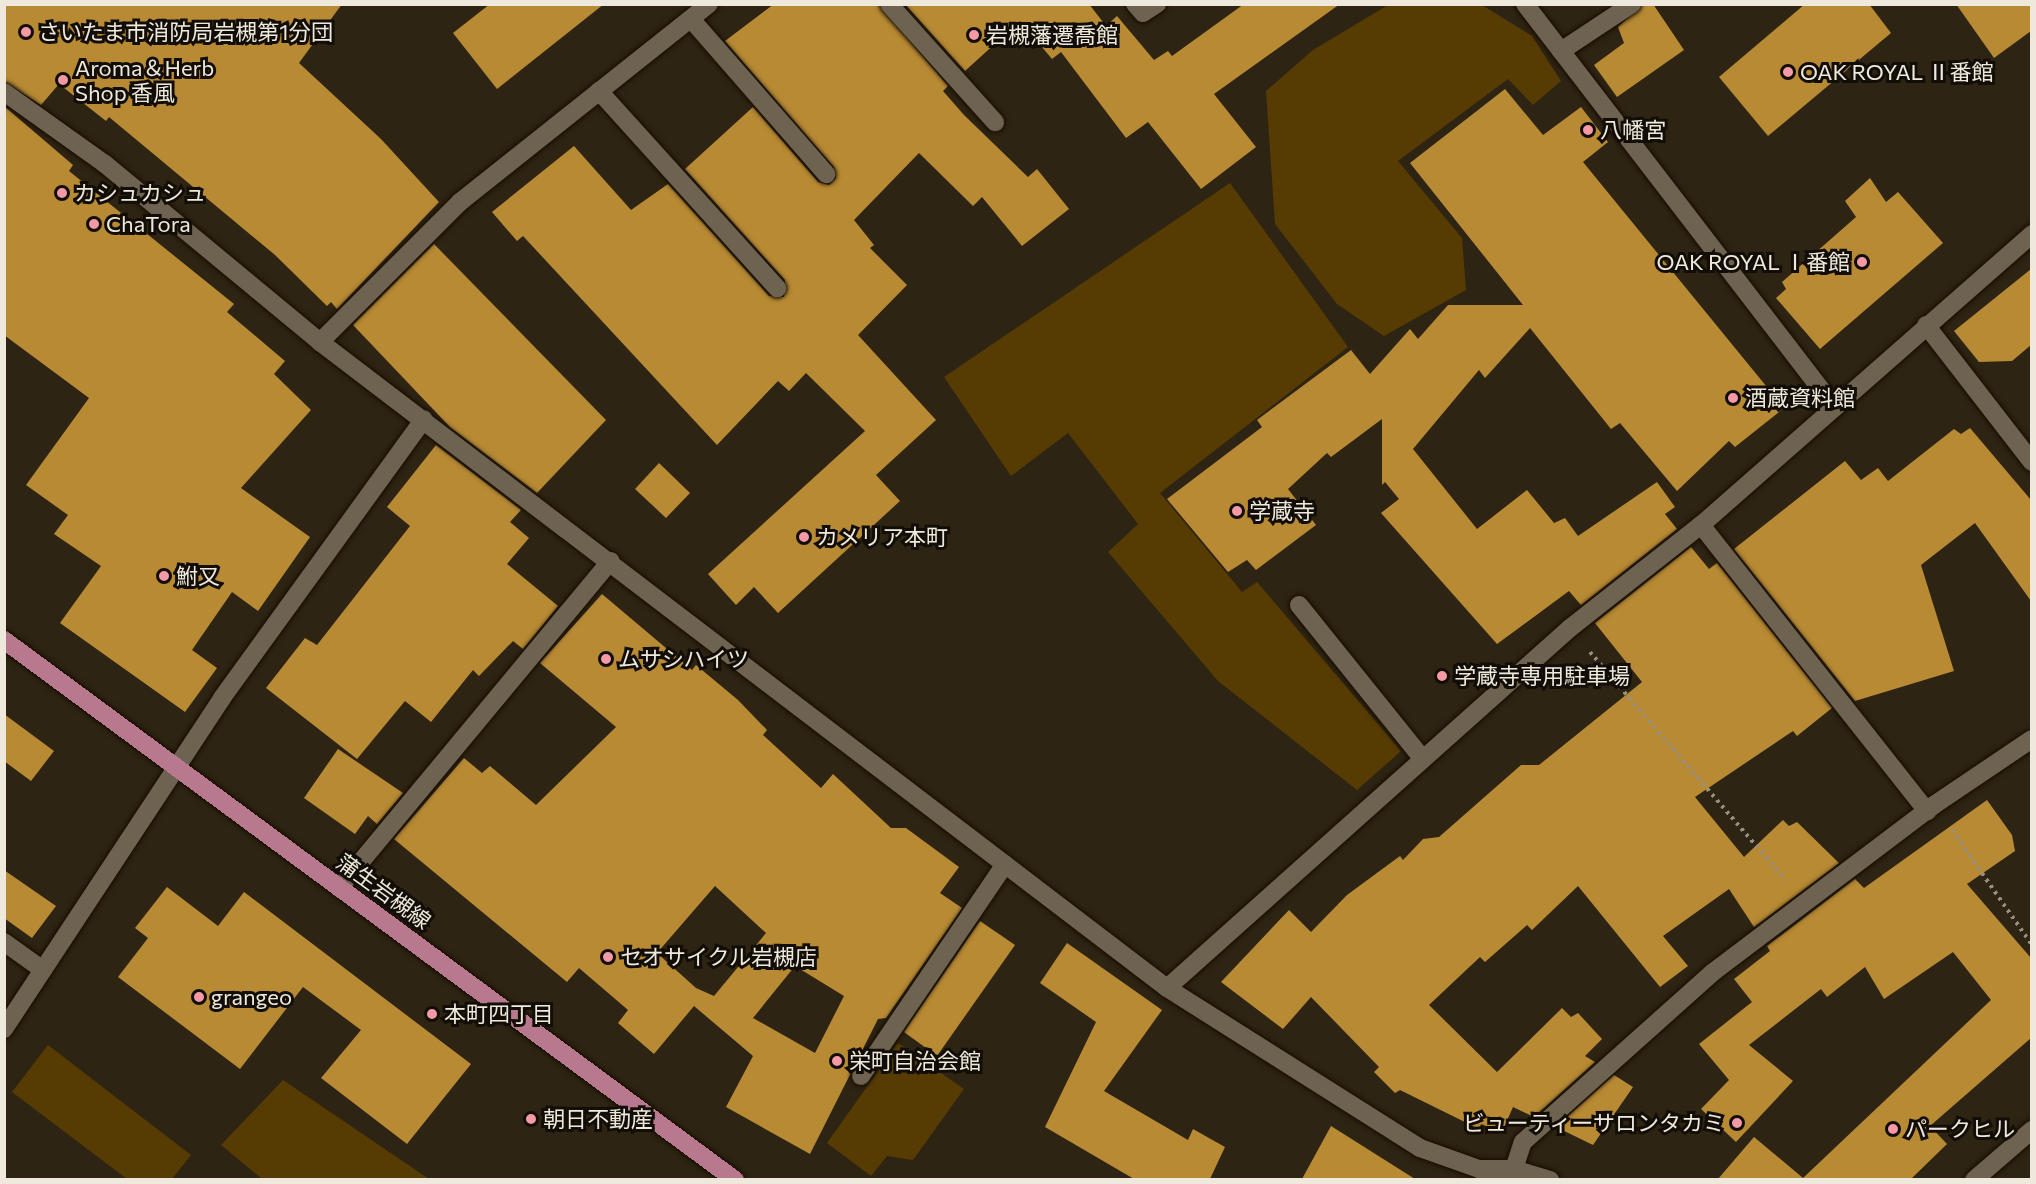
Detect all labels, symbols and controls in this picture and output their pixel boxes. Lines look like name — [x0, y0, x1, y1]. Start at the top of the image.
place label: さいたま市消防局岩槻第1分団 — [38, 19, 333, 45]
place label: 岩槻藩遷喬館 — [986, 22, 1118, 48]
marker: さいたま市消防局岩槻第1分団 — [19, 25, 33, 39]
marker: 岩槻藩遷喬館 — [967, 28, 981, 42]
place label: Aroma＆Herb Shop 香風 — [75, 54, 214, 106]
place label: OAK ROYAL Ⅱ番館 — [1800, 59, 1993, 85]
marker: OAK ROYAL Ⅱ番館 — [1781, 65, 1795, 79]
marker: Aroma＆Herb Shop 香風 — [56, 73, 70, 87]
place label: 八幡宮 — [1600, 117, 1666, 143]
marker: 八幡宮 — [1581, 123, 1595, 137]
place label: カシュカシュ — [74, 180, 206, 206]
marker: カシュカシュ — [55, 186, 69, 200]
place label: ChaTora — [106, 211, 191, 237]
marker: ChaTora — [87, 217, 101, 231]
place label: OAK ROYAL Ⅰ番館 — [1657, 249, 1850, 275]
marker: OAK ROYAL Ⅰ番館 — [1855, 255, 1869, 269]
place label: 酒蔵資料館 — [1745, 385, 1855, 411]
marker: 酒蔵資料館 — [1726, 391, 1740, 405]
place label: 学蔵寺 — [1249, 498, 1315, 524]
marker: 学蔵寺 — [1230, 504, 1244, 518]
place label: カメリア本町 — [816, 524, 948, 550]
marker: カメリア本町 — [797, 530, 811, 544]
place label: 鮒又 — [176, 563, 220, 589]
marker: 鮒又 — [157, 569, 171, 583]
place label: ムサシハイツ — [618, 646, 750, 672]
marker: ムサシハイツ — [599, 652, 613, 666]
place label: 学蔵寺専用駐車場 — [1454, 663, 1630, 689]
marker: 学蔵寺専用駐車場 — [1435, 669, 1449, 683]
street label: 蒲生岩槻線 — [332, 848, 436, 934]
place label: セオサイクル岩槻店 — [620, 944, 818, 970]
marker: セオサイクル岩槻店 — [601, 950, 615, 964]
place label: grangeo — [211, 984, 292, 1010]
marker: grangeo — [192, 990, 206, 1004]
place label: 本町四丁目 — [444, 1001, 554, 1027]
marker: 本町四丁目 — [425, 1007, 439, 1021]
place label: 栄町自治会館 — [849, 1048, 981, 1074]
marker: 栄町自治会館 — [830, 1054, 844, 1068]
place label: 朝日不動産 — [543, 1106, 653, 1132]
place label: ビューティーサロンタカミ — [1461, 1110, 1725, 1136]
marker: 朝日不動産 — [524, 1112, 538, 1126]
marker: ビューティーサロンタカミ — [1730, 1116, 1744, 1130]
place label: パークヒル — [1905, 1116, 2015, 1142]
marker: パークヒル — [1886, 1122, 1900, 1136]

